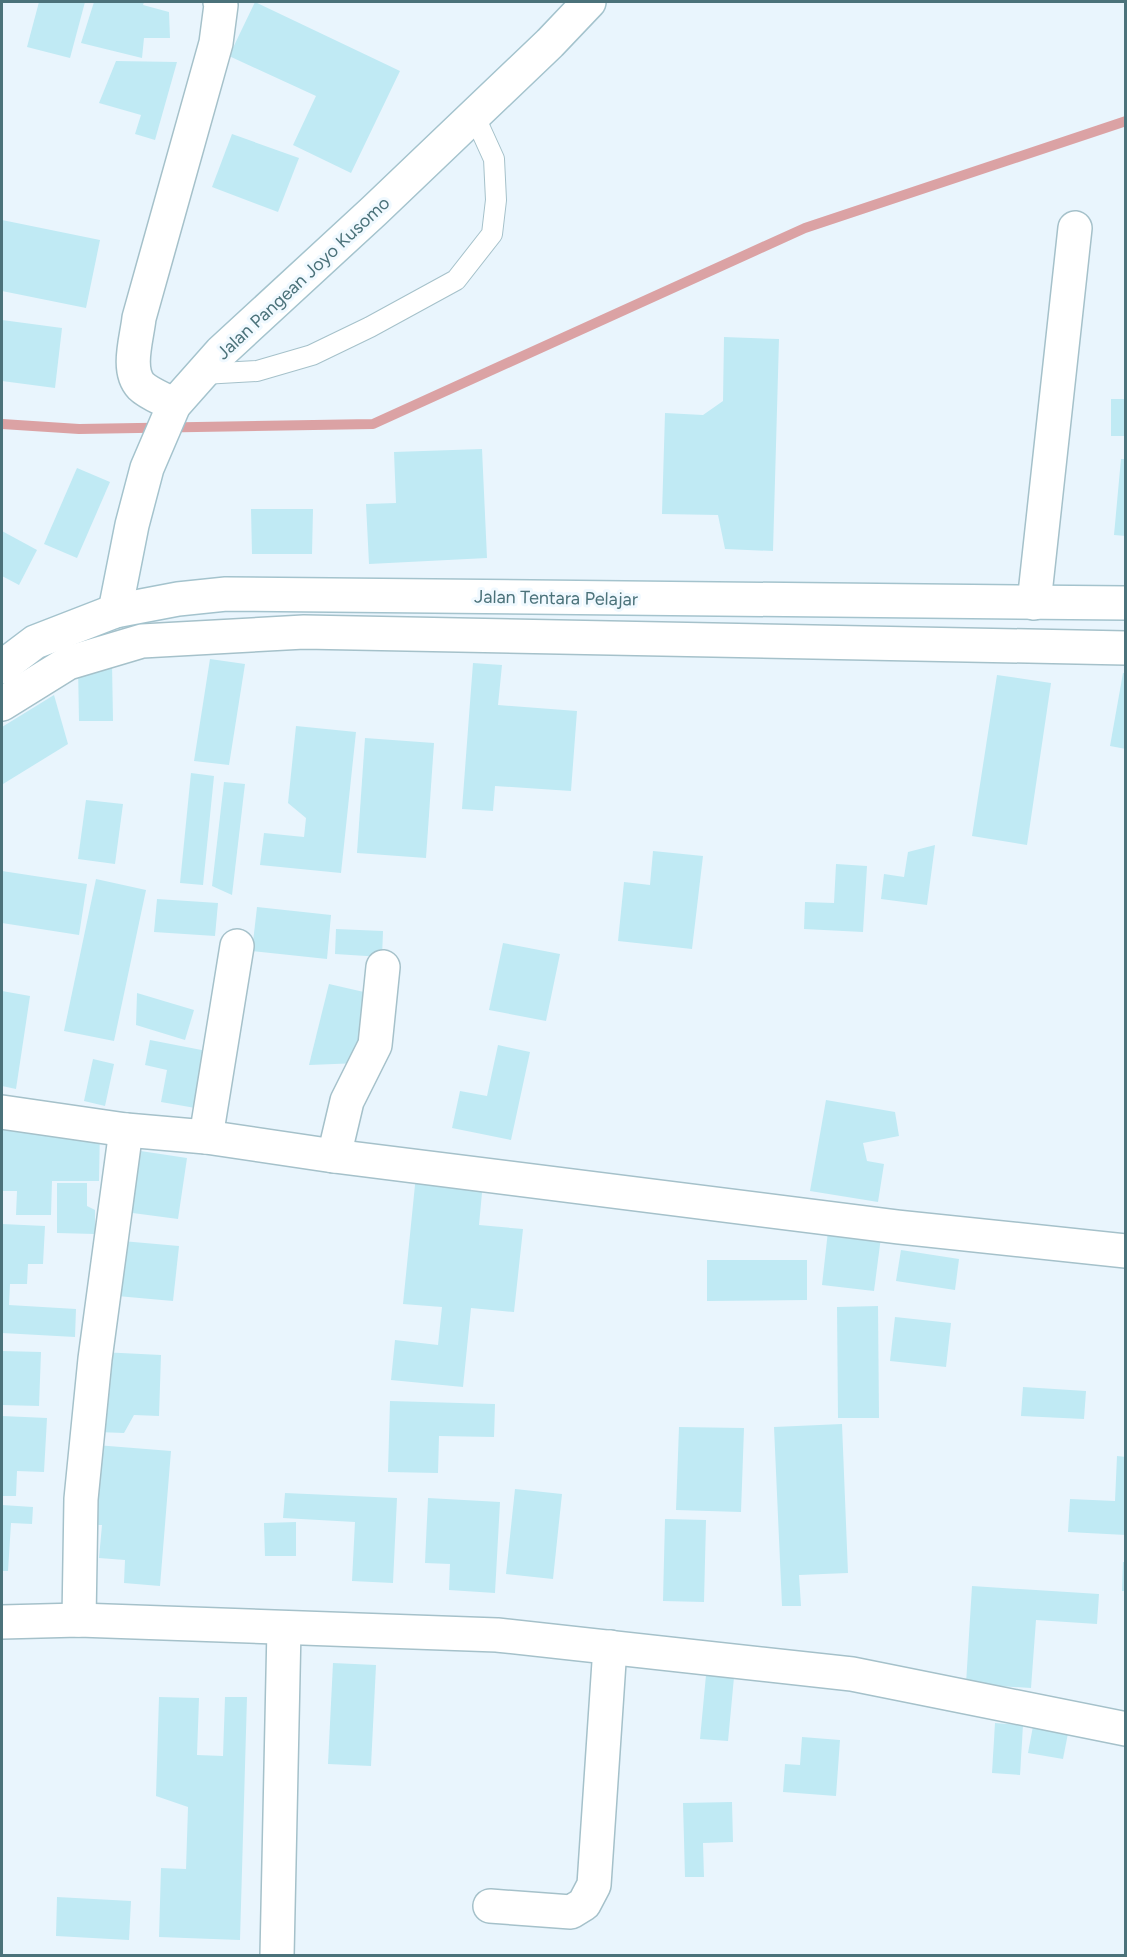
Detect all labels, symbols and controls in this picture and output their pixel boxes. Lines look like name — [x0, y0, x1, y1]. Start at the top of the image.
street label: Jalan Pangean Joyo Kusomo — [212, 192, 394, 364]
street label: Jalan Tentara Pelajar — [474, 586, 638, 610]

